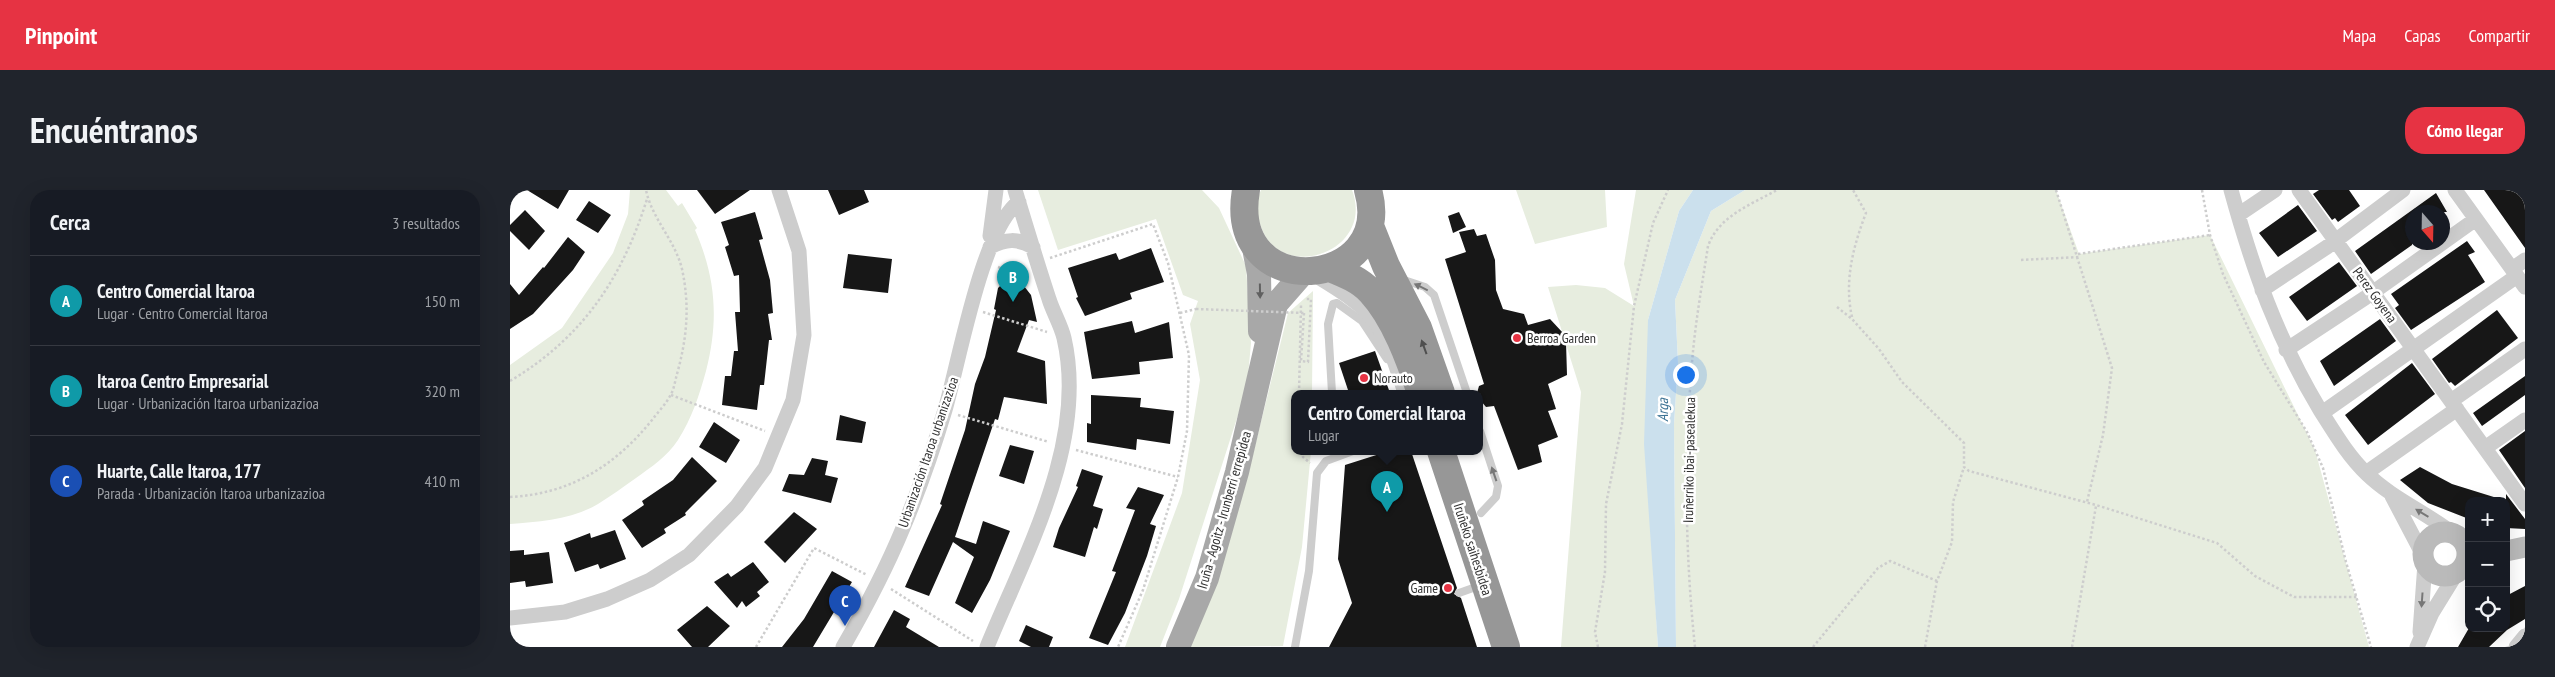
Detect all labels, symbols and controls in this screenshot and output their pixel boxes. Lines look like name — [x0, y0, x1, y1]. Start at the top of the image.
text: Pinpoint — [25, 20, 97, 51]
text: Mapa — [2343, 24, 2376, 47]
text: Capas — [2404, 24, 2441, 47]
text: Compartir — [2469, 24, 2530, 47]
text: Encuéntranos — [30, 107, 198, 153]
button: Cómo llegar — [2405, 107, 2525, 154]
north arrow — [2405, 205, 2450, 250]
text: Cerca — [50, 209, 90, 236]
text: 3 resultados — [392, 213, 460, 233]
pin: B — [997, 261, 1029, 302]
street label: Perez Goyena — [2349, 264, 2401, 326]
text: Centro Comercial Itaroa — [97, 279, 255, 303]
one-way arrow — [1414, 283, 1428, 291]
one-way arrow — [1256, 284, 1264, 300]
text: A — [62, 291, 70, 311]
text: 150 m — [425, 291, 460, 311]
text: Lugar · Centro Comercial Itaroa — [97, 303, 268, 323]
place label: Berroa Garden — [1527, 329, 1596, 347]
marker: Berroa Garden — [1511, 332, 1523, 344]
one-way arrow — [1420, 340, 1428, 355]
your location — [1673, 362, 1699, 388]
text: Itaroa Centro Empresarial — [97, 369, 268, 393]
place label: Norauto — [1374, 369, 1413, 387]
marker: Norauto — [1358, 372, 1370, 384]
street label: Urbanización Itaroa urbanizazioa — [894, 374, 962, 530]
text: B — [62, 381, 70, 401]
text: 320 m — [425, 381, 460, 401]
popup — [1291, 390, 1483, 455]
text: Lugar · Urbanización Itaroa urbanizazioa — [97, 393, 319, 413]
water label: Arga — [1653, 397, 1672, 422]
street label: Iruñerriko ibai-pasealekua — [1679, 397, 1699, 523]
text: Centro Comercial Itaroa — [1308, 401, 1466, 425]
text: Lugar — [1308, 425, 1339, 445]
street label: Iruña - Agoitz - Irunberri errepidea — [1193, 429, 1255, 591]
text: Huarte, Calle Itaroa, 177 — [97, 459, 261, 483]
one-way arrow — [1490, 466, 1498, 481]
text: C — [62, 471, 70, 491]
text: 410 m — [425, 471, 460, 491]
pin: A — [1371, 471, 1403, 512]
text: Parada · Urbanización Itaroa urbanizazioa — [97, 483, 325, 503]
map controls — [2465, 497, 2510, 632]
button: + — [2465, 497, 2510, 542]
street label: Iruñeko saihesbidea — [1450, 501, 1496, 597]
one-way arrow — [2415, 509, 2429, 518]
button: − — [2465, 542, 2510, 587]
place label: Game — [1411, 579, 1438, 597]
marker: Game — [1442, 582, 1454, 594]
pin: C — [829, 585, 861, 626]
button: locate — [2465, 587, 2510, 632]
one-way arrow — [2417, 592, 2425, 608]

